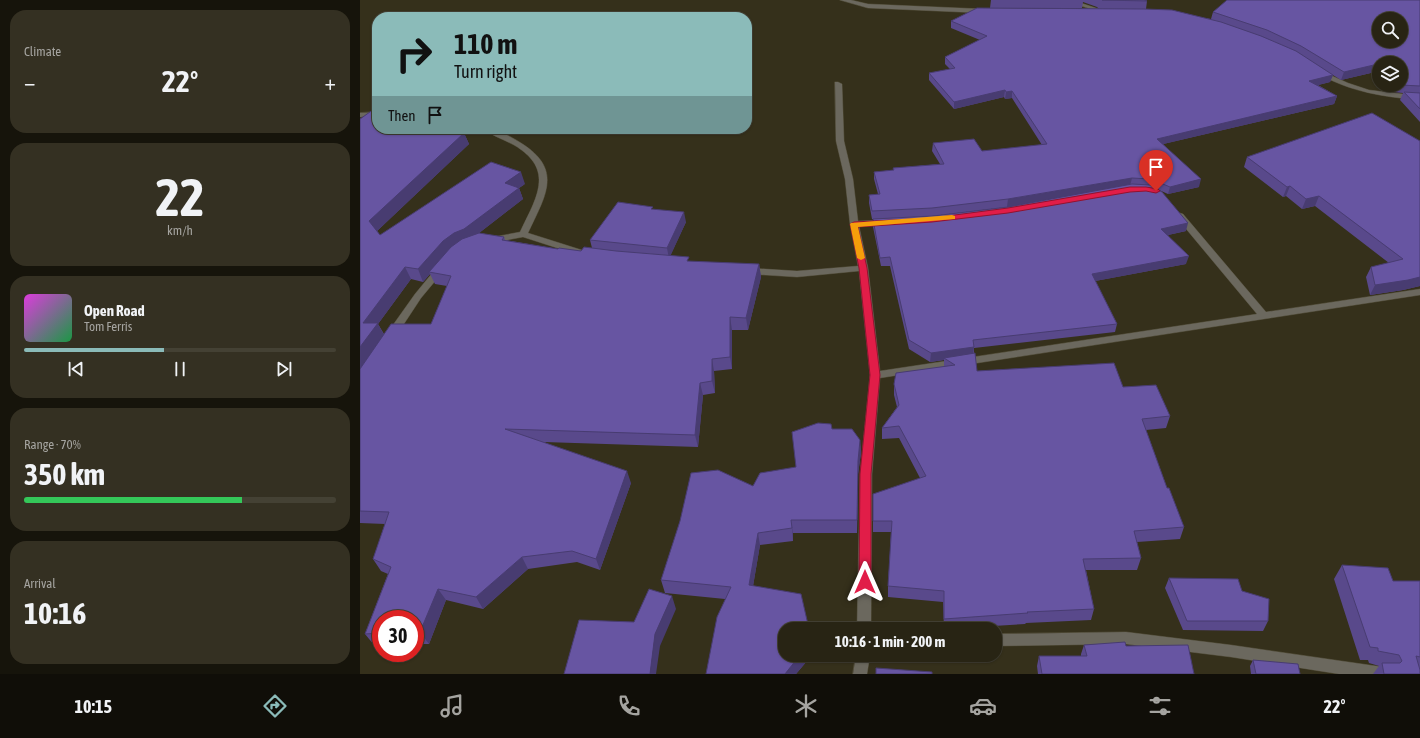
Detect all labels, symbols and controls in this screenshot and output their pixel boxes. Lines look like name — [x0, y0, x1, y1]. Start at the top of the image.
map controls — [1372, 12, 1408, 92]
button: search — [1372, 12, 1408, 48]
icon: right — [388, 28, 440, 80]
text: 110 m — [454, 28, 517, 60]
text: Climate — [24, 44, 61, 59]
button: layers — [1372, 56, 1408, 92]
text: Turn right — [454, 61, 517, 82]
text: 22° — [162, 64, 198, 98]
text: − — [24, 69, 35, 95]
text: + — [325, 69, 336, 95]
icon: arrive — [424, 104, 446, 126]
text: Then — [388, 107, 416, 124]
pin — [1139, 150, 1173, 191]
icon: arrive — [1145, 156, 1167, 178]
text: 22 — [156, 167, 204, 227]
text: km/h — [167, 223, 193, 238]
text: Open Road — [84, 302, 145, 319]
text: Tom Ferris — [84, 319, 132, 334]
icon: previous — [65, 358, 87, 380]
icon: pause — [169, 358, 191, 380]
icon: next — [273, 358, 295, 380]
text: Range · 70% — [24, 437, 81, 452]
text: 350 km — [24, 457, 105, 491]
position arrow — [844, 561, 886, 603]
text: Arrival — [24, 576, 56, 591]
text: 10:16 — [24, 596, 86, 630]
speed limit sign: 30 — [372, 610, 424, 662]
text: 10:16 · 1 min · 200 m — [835, 633, 945, 650]
icon: directions — [261, 692, 289, 720]
icon: music — [438, 692, 466, 720]
icon: phone — [615, 692, 643, 720]
icon: climate — [792, 692, 820, 720]
icon: car — [969, 692, 997, 720]
icon: filters — [1146, 692, 1174, 720]
text: 10:15 — [75, 696, 112, 717]
text: 22° — [1323, 696, 1345, 717]

